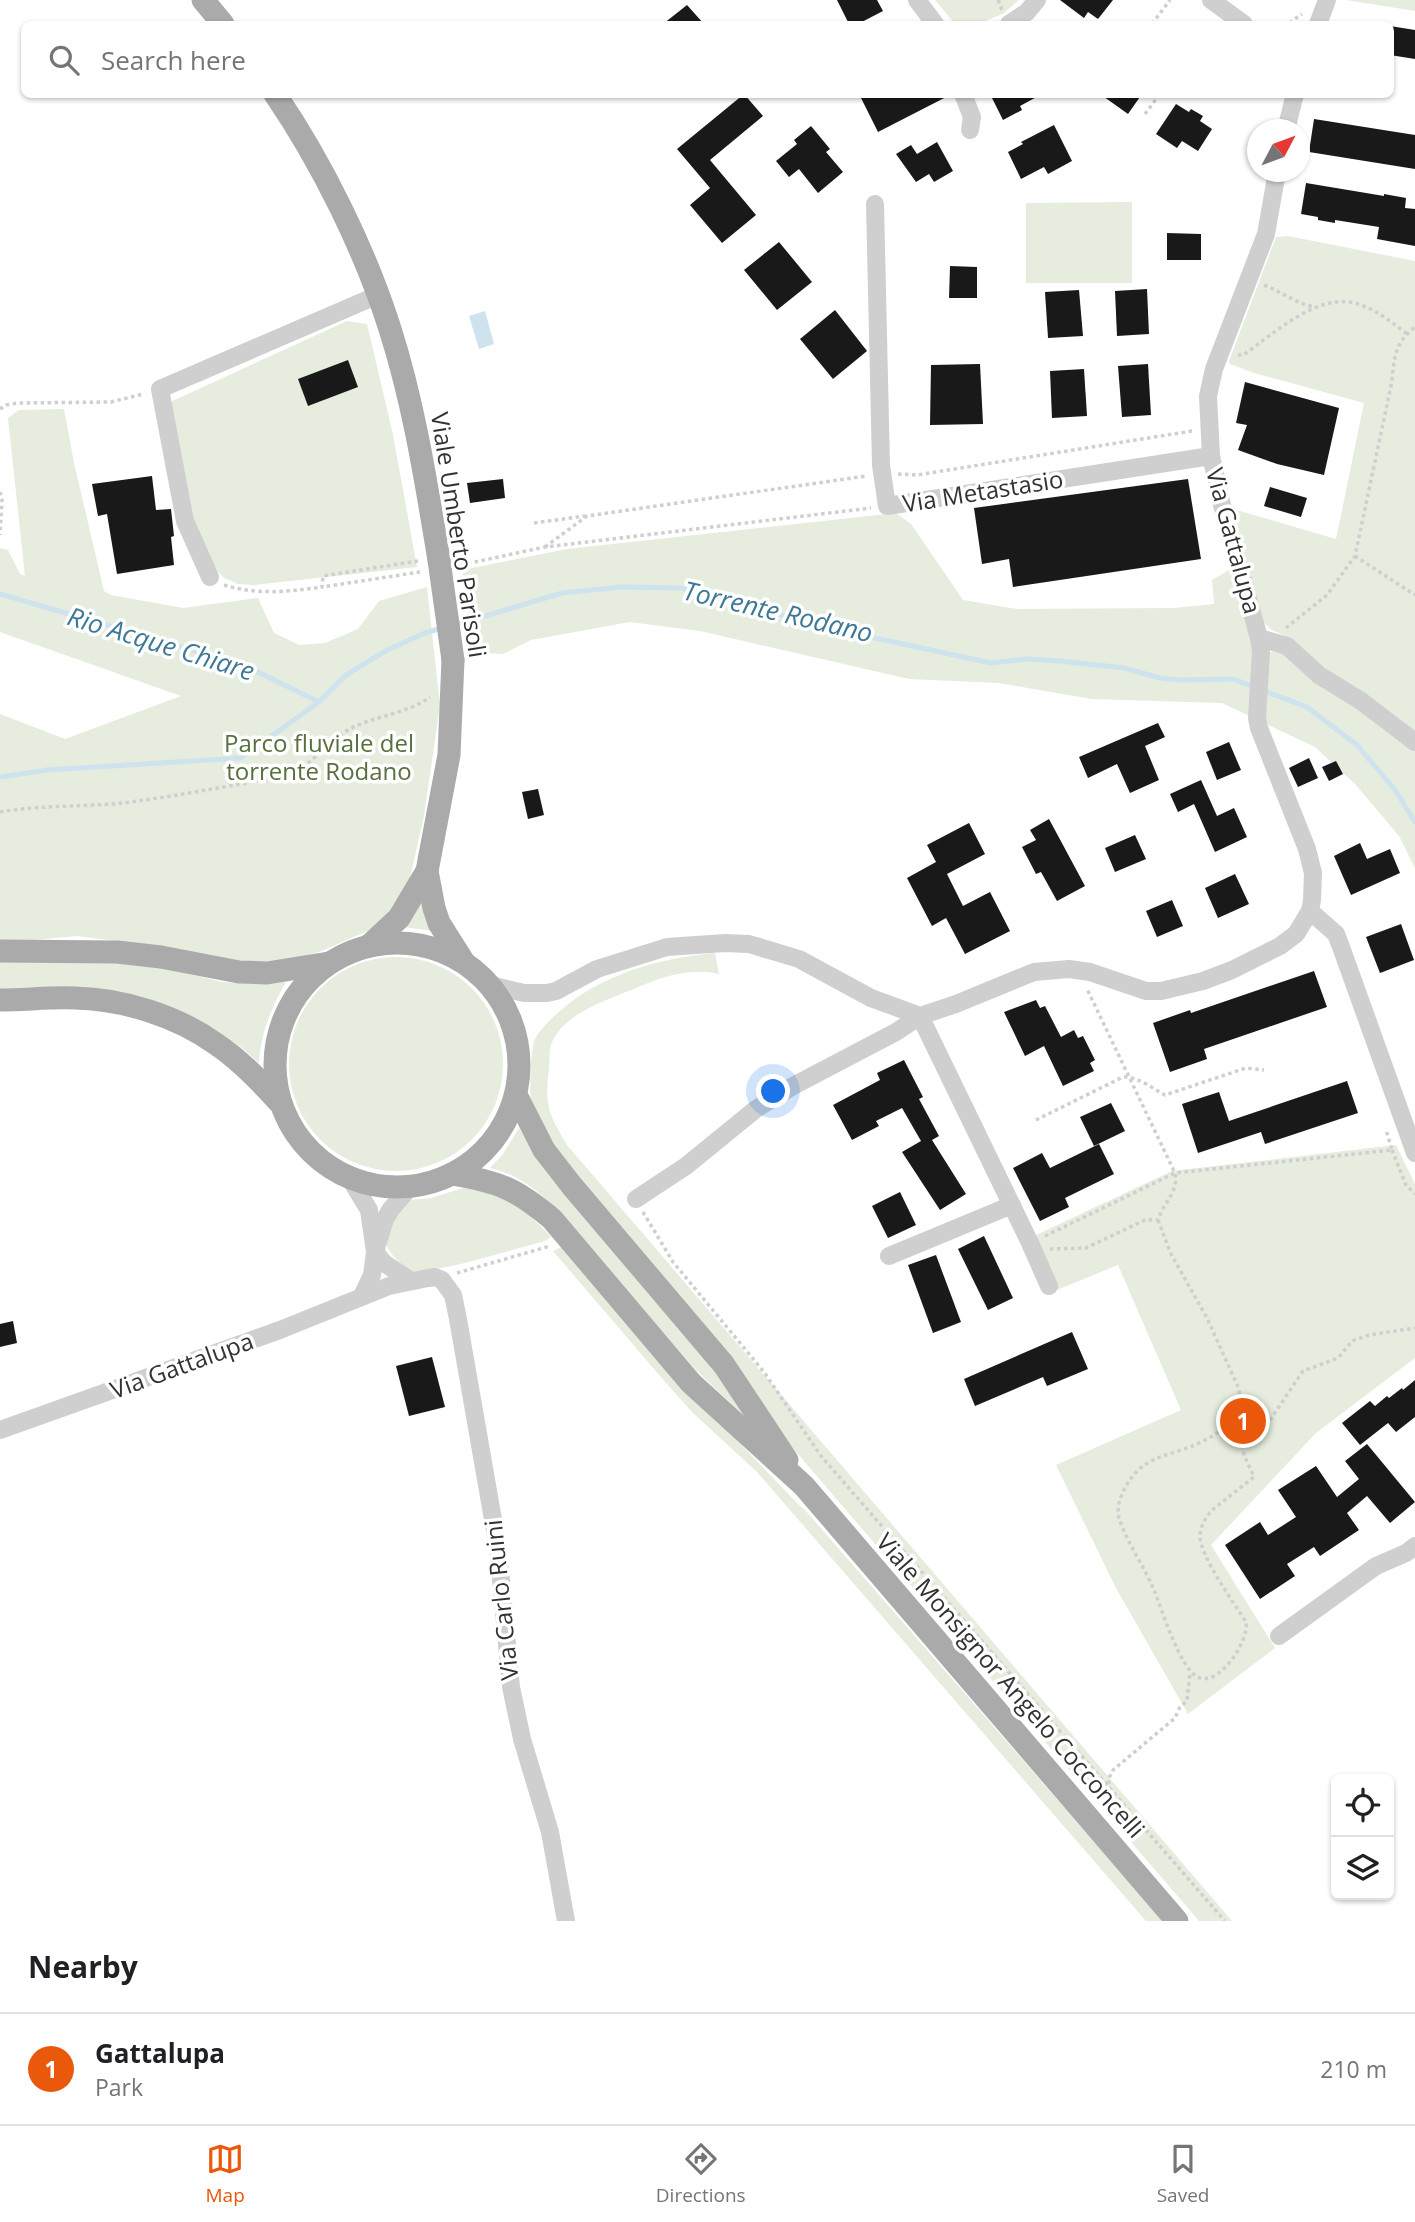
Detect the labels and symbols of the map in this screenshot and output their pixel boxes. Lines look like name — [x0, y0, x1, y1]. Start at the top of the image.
north arrow — [1247, 119, 1310, 182]
street label: Viale Umberto Parisoli — [424, 410, 495, 660]
street label: Via Metastasio — [900, 462, 1065, 519]
street label: Via Gattalupa — [1199, 464, 1270, 617]
water label: Torrente Rodano — [680, 572, 876, 650]
water label: Rio Acque Chiare — [63, 598, 259, 689]
park label: Parco fluviale del torrente Rodano — [224, 726, 414, 787]
your location — [756, 1074, 790, 1108]
street label: Via Gattalupa — [105, 1323, 258, 1406]
pin: 1 — [1220, 1395, 1266, 1447]
street label: Via Carlo Ruini — [476, 1518, 525, 1682]
street label: Viale Monsignor Angelo Cocconcelli — [869, 1526, 1153, 1844]

